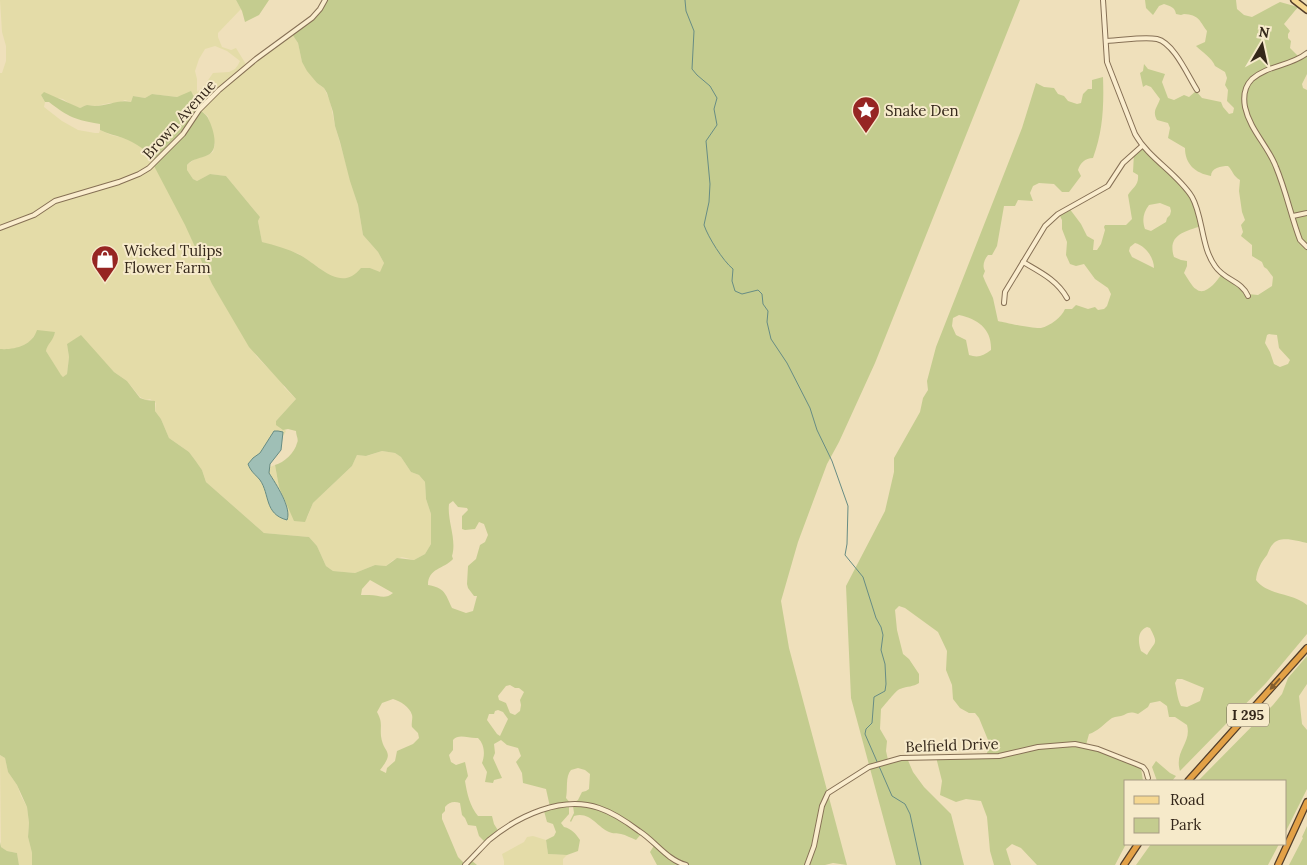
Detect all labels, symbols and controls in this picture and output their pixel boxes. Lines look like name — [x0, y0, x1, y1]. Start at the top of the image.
north arrow — [1237, 20, 1287, 70]
text: N — [1257, 22, 1271, 42]
street label: Brown Avenue — [138, 75, 220, 163]
place icon: Snake Den — [851, 95, 881, 134]
place label: Snake Den — [885, 101, 959, 120]
place label: Wicked Tulips Flower Farm — [124, 241, 222, 277]
shop icon: Wicked Tulips Flower Farm — [90, 244, 120, 283]
one-way arrow — [1269, 678, 1281, 690]
road number: I 295 — [1227, 704, 1269, 726]
street label: Belfield Drive — [905, 734, 999, 756]
legend — [1124, 780, 1287, 845]
text: Road — [1170, 790, 1205, 809]
text: Park — [1170, 815, 1201, 834]

